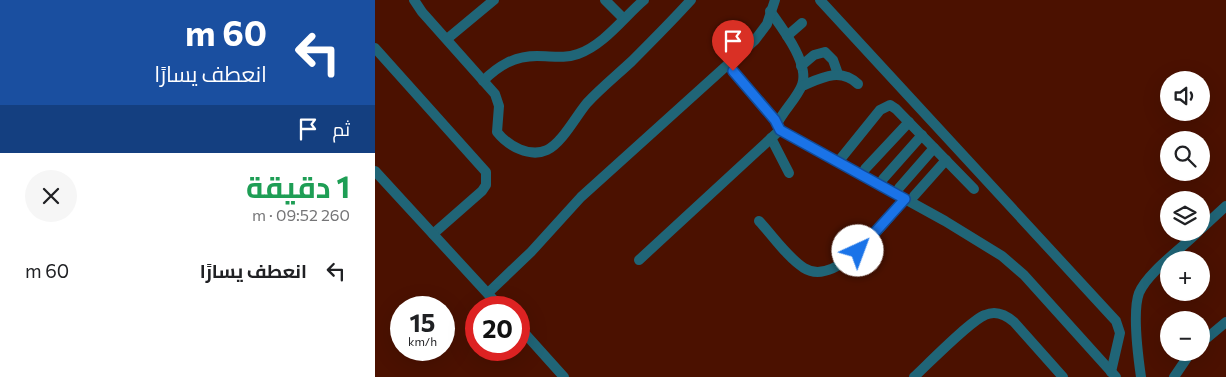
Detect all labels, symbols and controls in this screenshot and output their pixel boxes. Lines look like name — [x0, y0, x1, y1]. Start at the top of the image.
text: 60 m — [185, 10, 267, 53]
icon: left — [285, 20, 350, 85]
pin — [712, 20, 754, 71]
icon: arrive — [719, 27, 747, 55]
text: انعطف يسارًا — [154, 60, 267, 87]
map controls — [1160, 71, 1210, 361]
button: sound — [1160, 71, 1210, 121]
icon: arrive — [294, 115, 322, 143]
text: ثم — [332, 117, 350, 140]
button: search — [1160, 131, 1210, 181]
text: 1 دقيقة — [246, 167, 350, 204]
button: close — [25, 170, 77, 222]
button: layers — [1160, 191, 1210, 241]
text: 260 m · 09:52 — [252, 205, 350, 224]
position arrow — [831, 224, 883, 276]
button: + — [1160, 251, 1210, 301]
icon: left — [322, 257, 350, 285]
text: 60 m — [25, 259, 69, 282]
text: انعطف يسارًا — [200, 259, 307, 282]
speed limit sign: 20 — [465, 296, 530, 361]
text: 15 — [410, 307, 435, 337]
button: − — [1160, 311, 1210, 361]
text: km/h — [408, 334, 437, 348]

